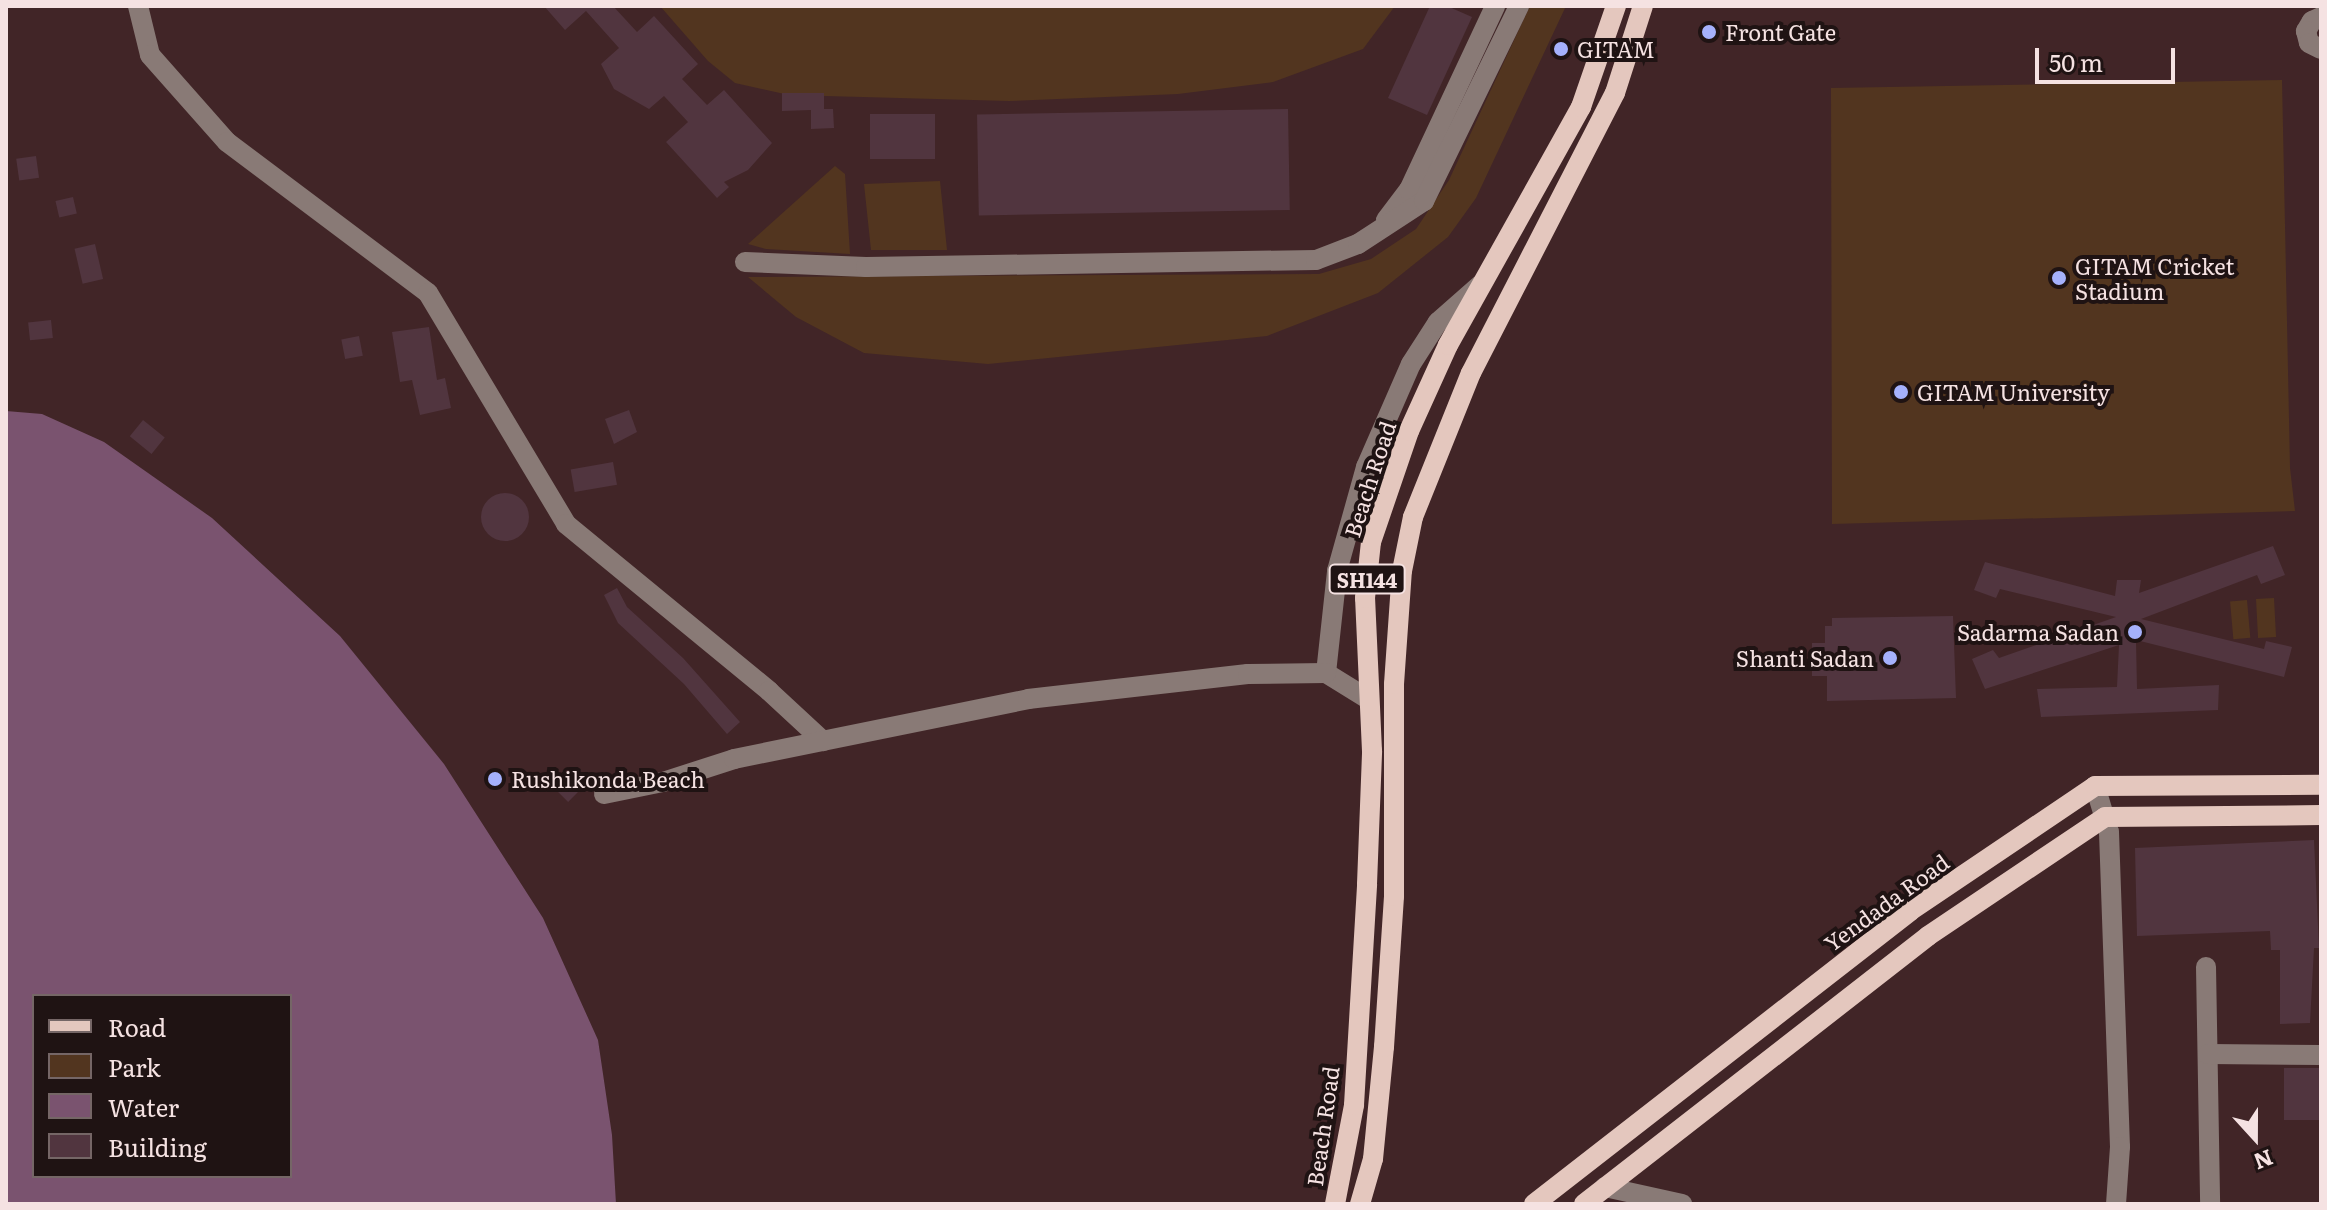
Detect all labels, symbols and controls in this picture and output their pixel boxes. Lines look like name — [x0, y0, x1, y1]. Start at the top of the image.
place label: Front Gate — [1725, 19, 1836, 45]
marker: Front Gate — [1700, 23, 1718, 41]
scale bar — [2039, 32, 2179, 82]
place label: GITAM — [1577, 36, 1655, 62]
marker: GITAM — [1552, 40, 1570, 58]
text: 50 m — [2049, 44, 2103, 79]
place label: GITAM Cricket Stadium — [2075, 252, 2234, 304]
marker: GITAM Cricket Stadium — [2050, 269, 2068, 287]
place label: GITAM University — [1917, 379, 2110, 405]
marker: GITAM University — [1892, 383, 1910, 401]
street label: Beach Road — [1338, 417, 1400, 541]
road number: SH144 — [1327, 563, 1407, 595]
place label: Sadarma Sadan — [1957, 619, 2119, 645]
marker: Sadarma Sadan — [2126, 623, 2144, 641]
place label: Shanti Sadan — [1736, 645, 1874, 671]
marker: Shanti Sadan — [1881, 649, 1899, 667]
place label: Rushikonda Beach — [511, 766, 705, 792]
marker: Rushikonda Beach — [486, 770, 504, 788]
street label: Yendada Road — [1819, 848, 1953, 956]
legend — [32, 994, 292, 1178]
text: Road — [108, 1009, 166, 1044]
text: Park — [108, 1049, 161, 1084]
street label: Beach Road — [1301, 1064, 1343, 1188]
text: Water — [108, 1089, 179, 1124]
north arrow — [2215, 1098, 2295, 1178]
text: Building — [108, 1129, 207, 1164]
text: N — [2249, 1142, 2278, 1180]

